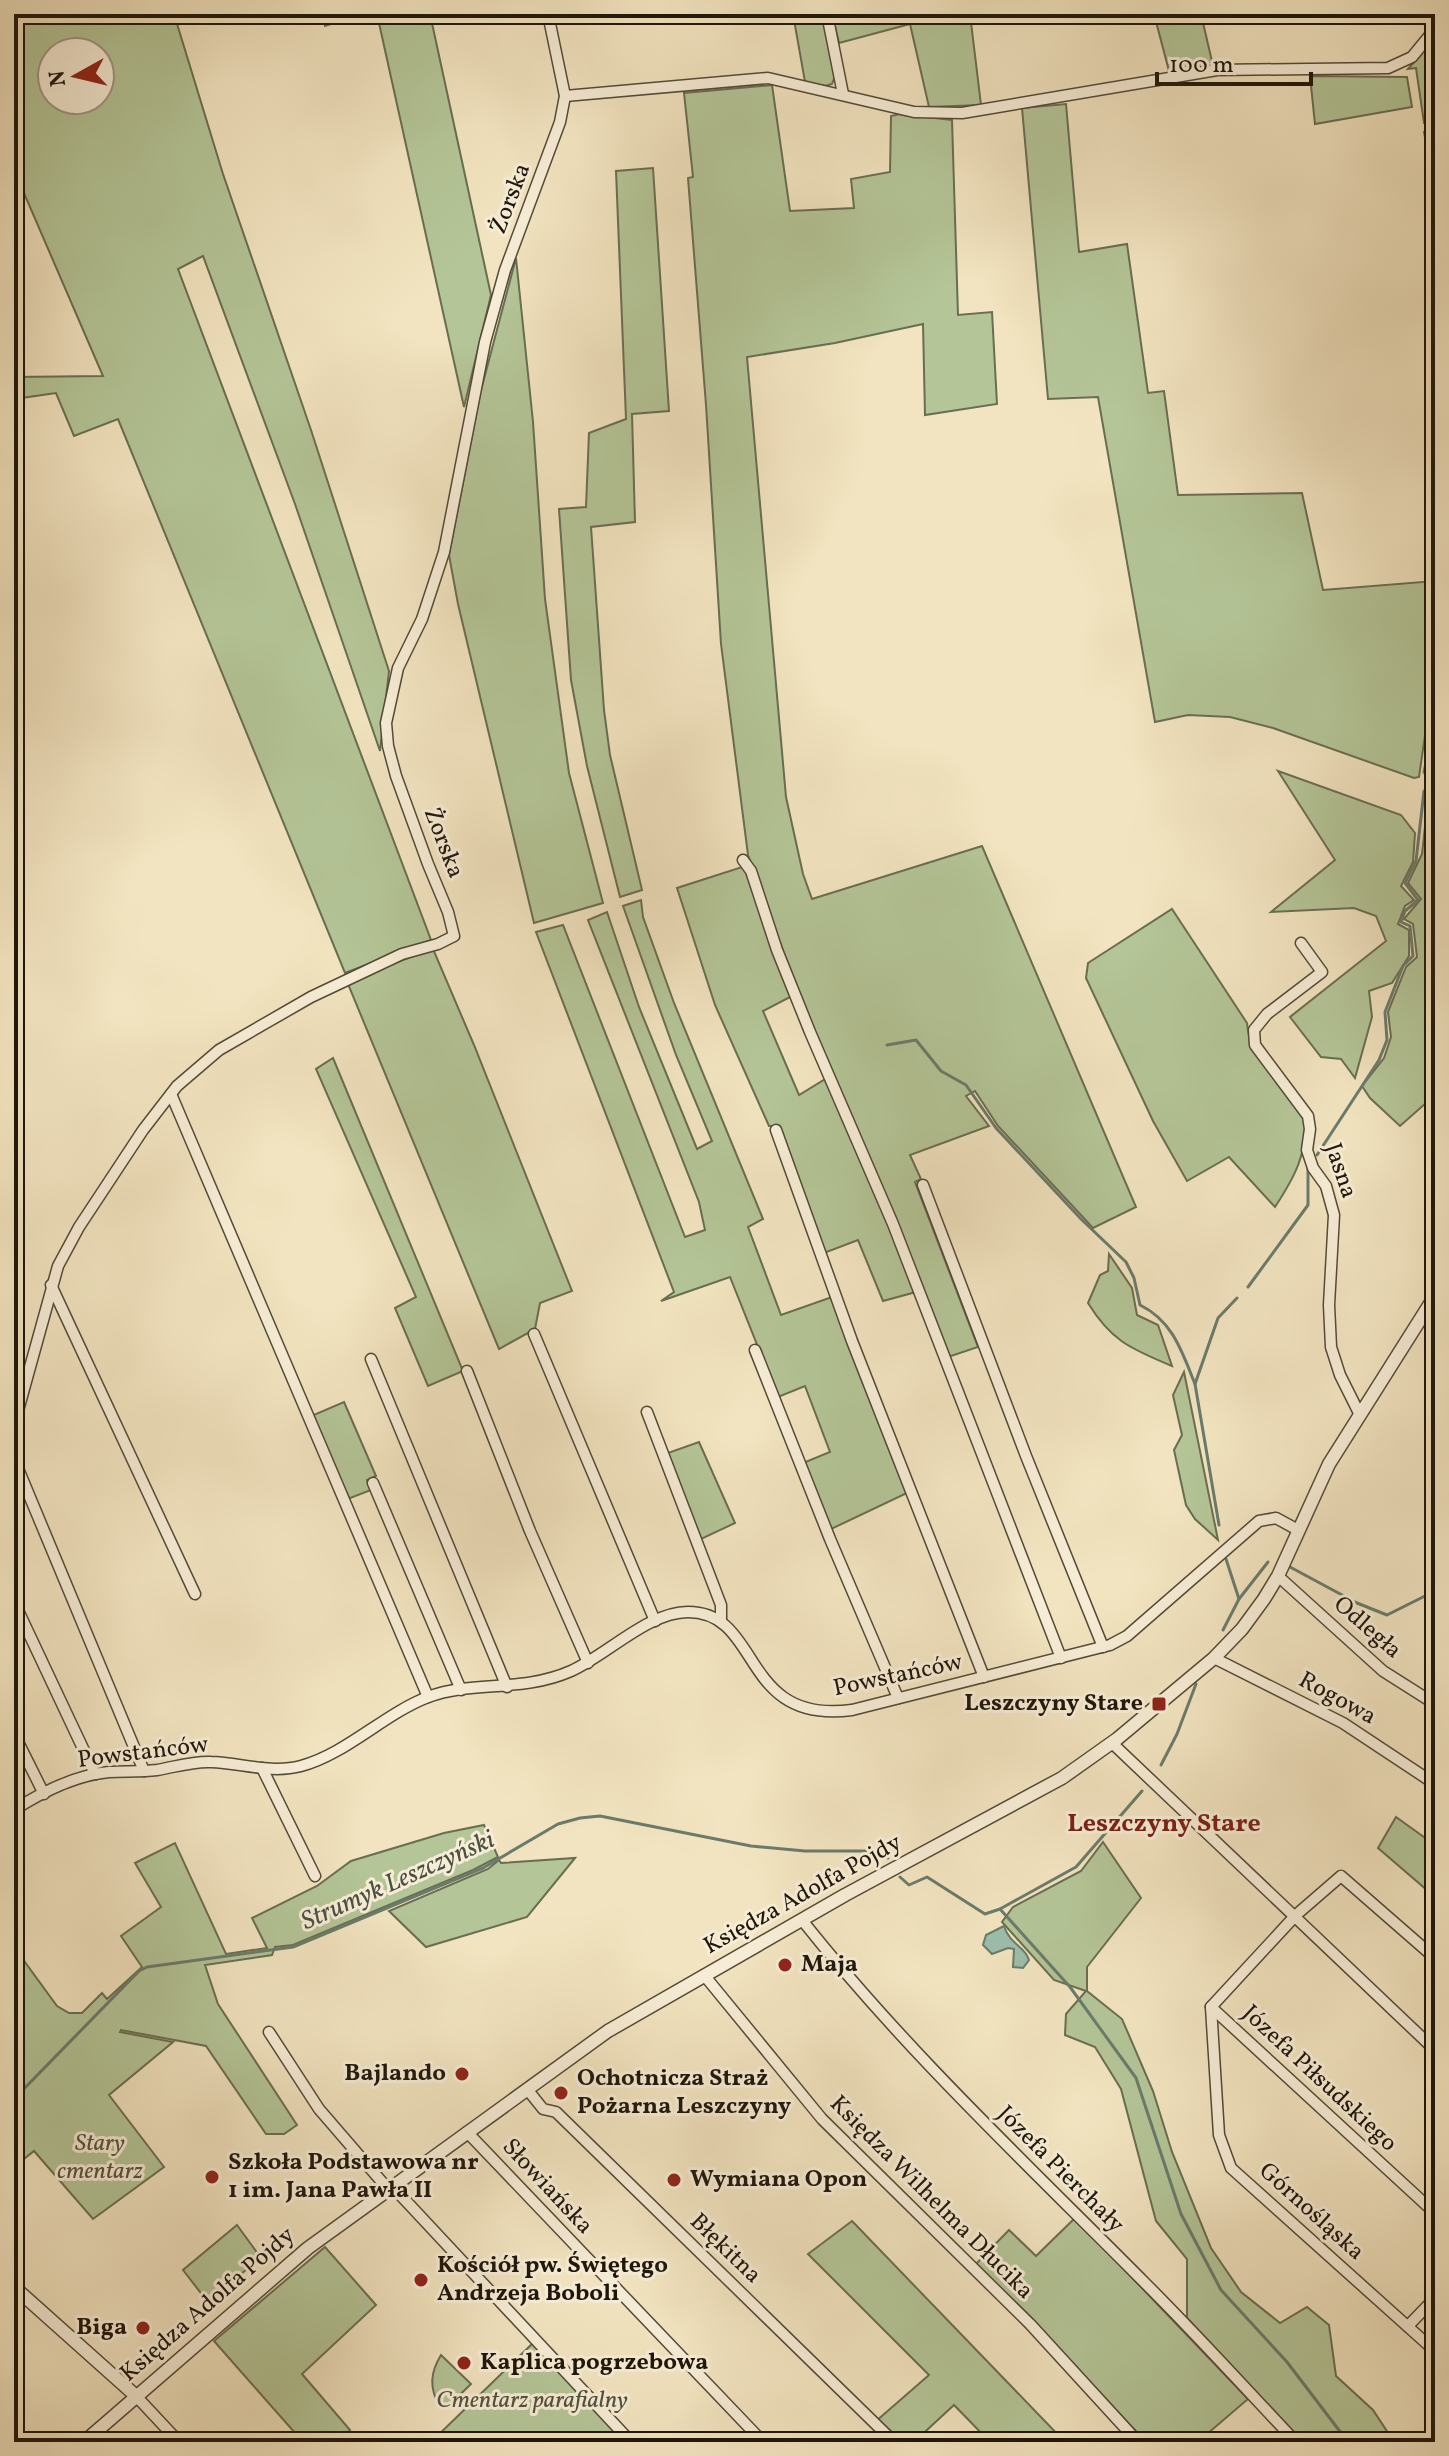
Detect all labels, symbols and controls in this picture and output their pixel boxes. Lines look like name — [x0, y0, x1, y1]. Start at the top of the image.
north arrow — [36, 36, 116, 116]
scale bar — [1157, 36, 1311, 86]
text: 100 m — [1169, 49, 1234, 83]
text: N — [42, 68, 75, 89]
street label: Żorska — [482, 159, 540, 239]
street label: Żorska — [414, 803, 472, 883]
street label: Jasna — [1315, 1139, 1365, 1203]
street label: Odległa — [1325, 1589, 1409, 1667]
street label: Powstańców — [830, 1646, 966, 1706]
street label: Rogowa — [1292, 1664, 1382, 1734]
place label: Leszczyny Stare — [964, 1687, 1143, 1721]
marker: Leszczyny Stare — [1150, 1695, 1168, 1713]
street label: Powstańców — [76, 1728, 211, 1778]
district label: Leszczyny Stare — [1067, 1806, 1261, 1842]
water label: Strumyk Leszczyński — [296, 1822, 501, 1940]
street label: Księdza Adolfa Pojdy — [698, 1826, 908, 1964]
place label: Maja — [801, 1948, 858, 1982]
marker: Maja — [776, 1956, 794, 1974]
street label: Józefa Piłsudskiego — [1234, 1998, 1404, 2160]
place label: Bajlando — [344, 2057, 446, 2091]
place label: Ochotnicza Straż Pożarna Leszczyny — [577, 2062, 792, 2124]
marker: Bajlando — [453, 2065, 471, 2083]
marker: Ochotnicza Straż Pożarna Leszczyny — [552, 2084, 570, 2102]
street label: Księdza Wilhelma Dłucika — [821, 2088, 1041, 2308]
street label: Józefa Pierchały — [989, 2099, 1131, 2241]
park label: Stary cmentarz — [57, 2127, 143, 2189]
street label: Słowiańska — [494, 2131, 600, 2243]
place label: Szkoła Podstawowa nr 1 im. Jana Pawła II — [228, 2146, 479, 2208]
street label: Górnośląska — [1251, 2155, 1371, 2269]
place label: Wymiana Opon — [690, 2163, 868, 2197]
marker: Szkoła Podstawowa nr 1 im. Jana Pawła II — [203, 2168, 221, 2186]
marker: Wymiana Opon — [665, 2171, 683, 2189]
street label: Błękitna — [681, 2206, 769, 2292]
street label: Księdza Adolfa Pojdy — [113, 2219, 303, 2391]
place label: Kościół pw. Świętego Andrzeja Boboli — [437, 2249, 668, 2311]
marker: Kościół pw. Świętego Andrzeja Boboli — [412, 2271, 430, 2289]
place label: Biga — [76, 2311, 127, 2345]
marker: Biga — [134, 2319, 152, 2337]
place label: Kaplica pogrzebowa — [480, 2346, 708, 2380]
marker: Kaplica pogrzebowa — [455, 2354, 473, 2372]
park label: Cmentarz parafialny — [436, 2384, 628, 2418]

